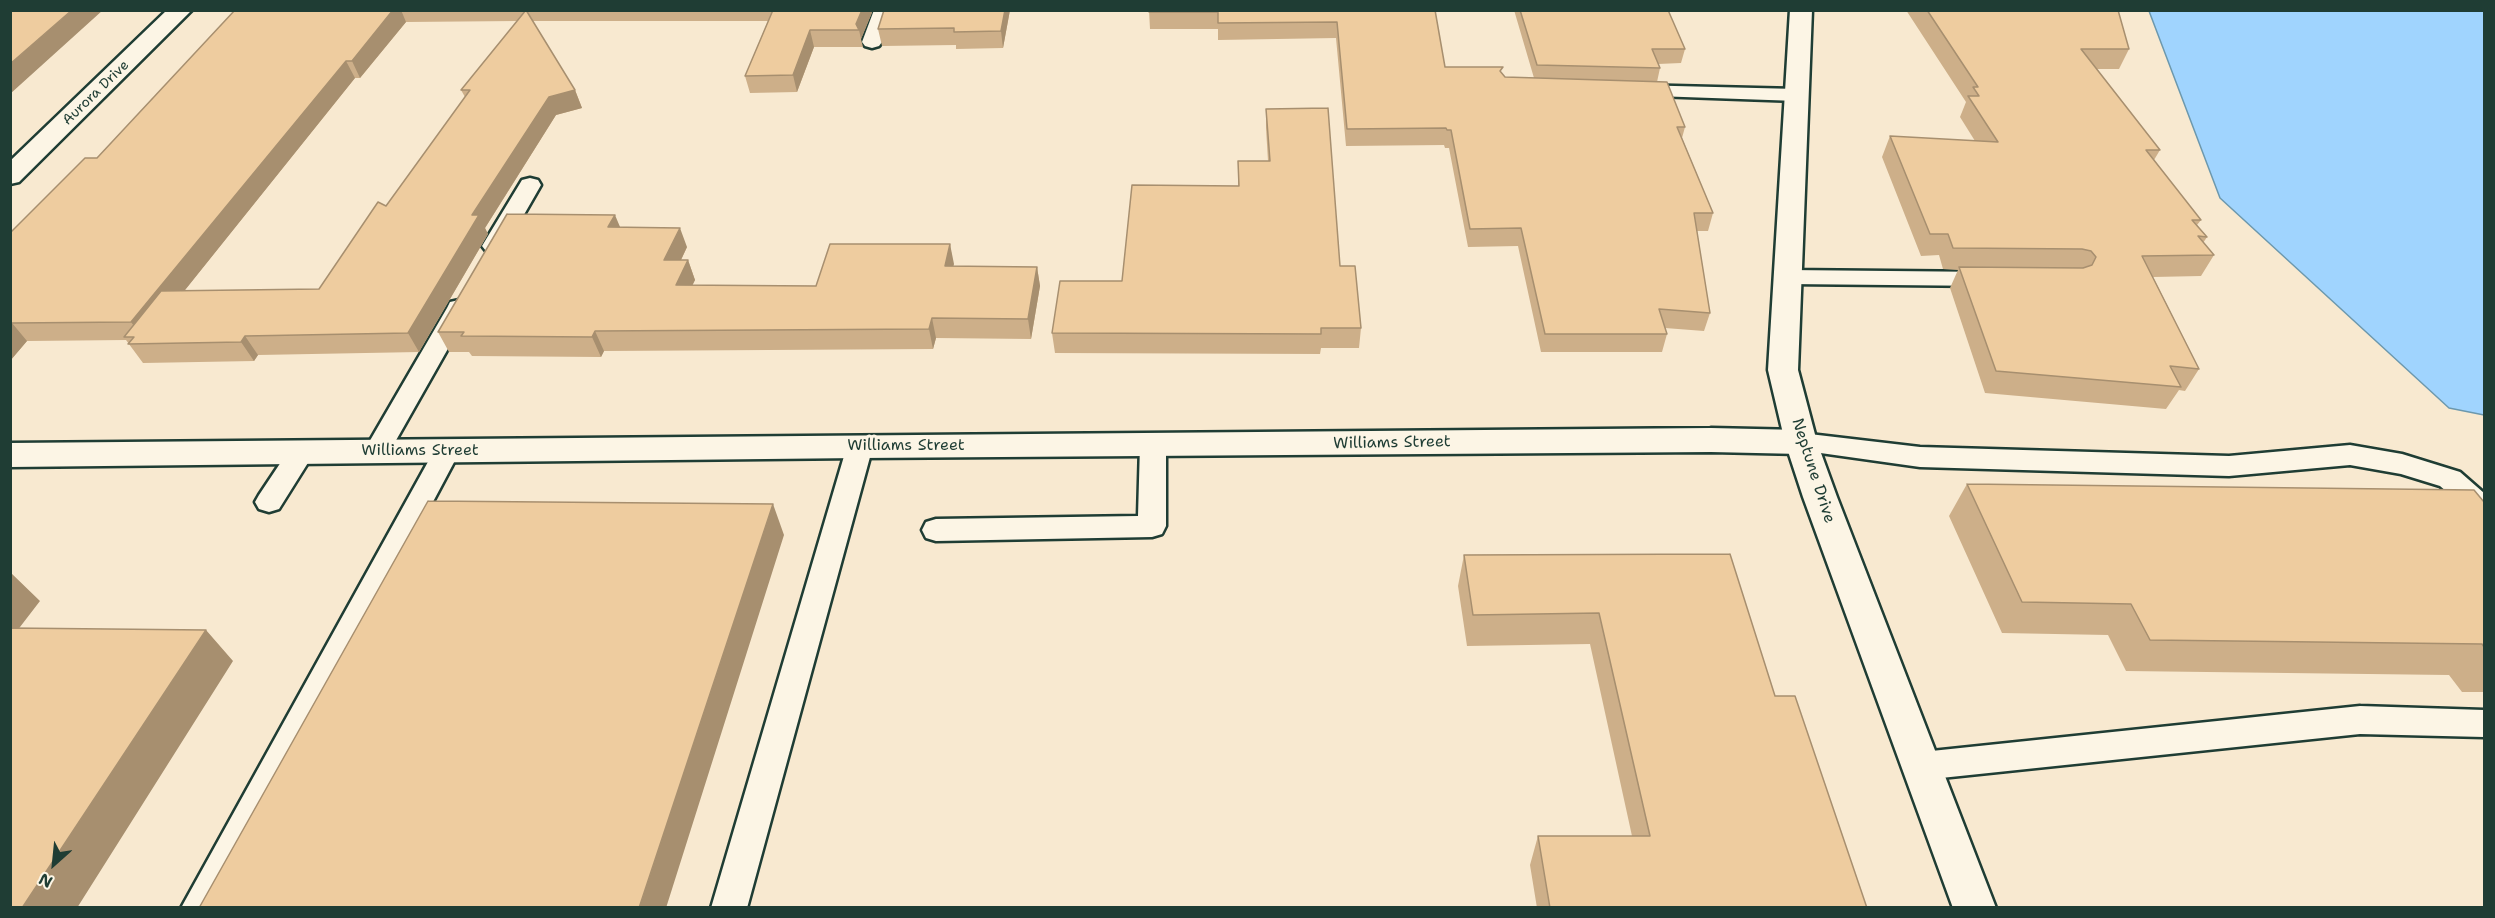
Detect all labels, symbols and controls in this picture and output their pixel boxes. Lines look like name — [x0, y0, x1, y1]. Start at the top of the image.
street label: Aurora Drive — [59, 57, 133, 129]
street label: Neptune Drive — [1787, 416, 1839, 526]
street label: Williams Street — [1333, 432, 1451, 454]
street label: Williams Street — [847, 436, 965, 456]
street label: Williams Street — [361, 441, 479, 461]
north arrow — [24, 834, 84, 894]
text: N — [35, 868, 56, 893]

